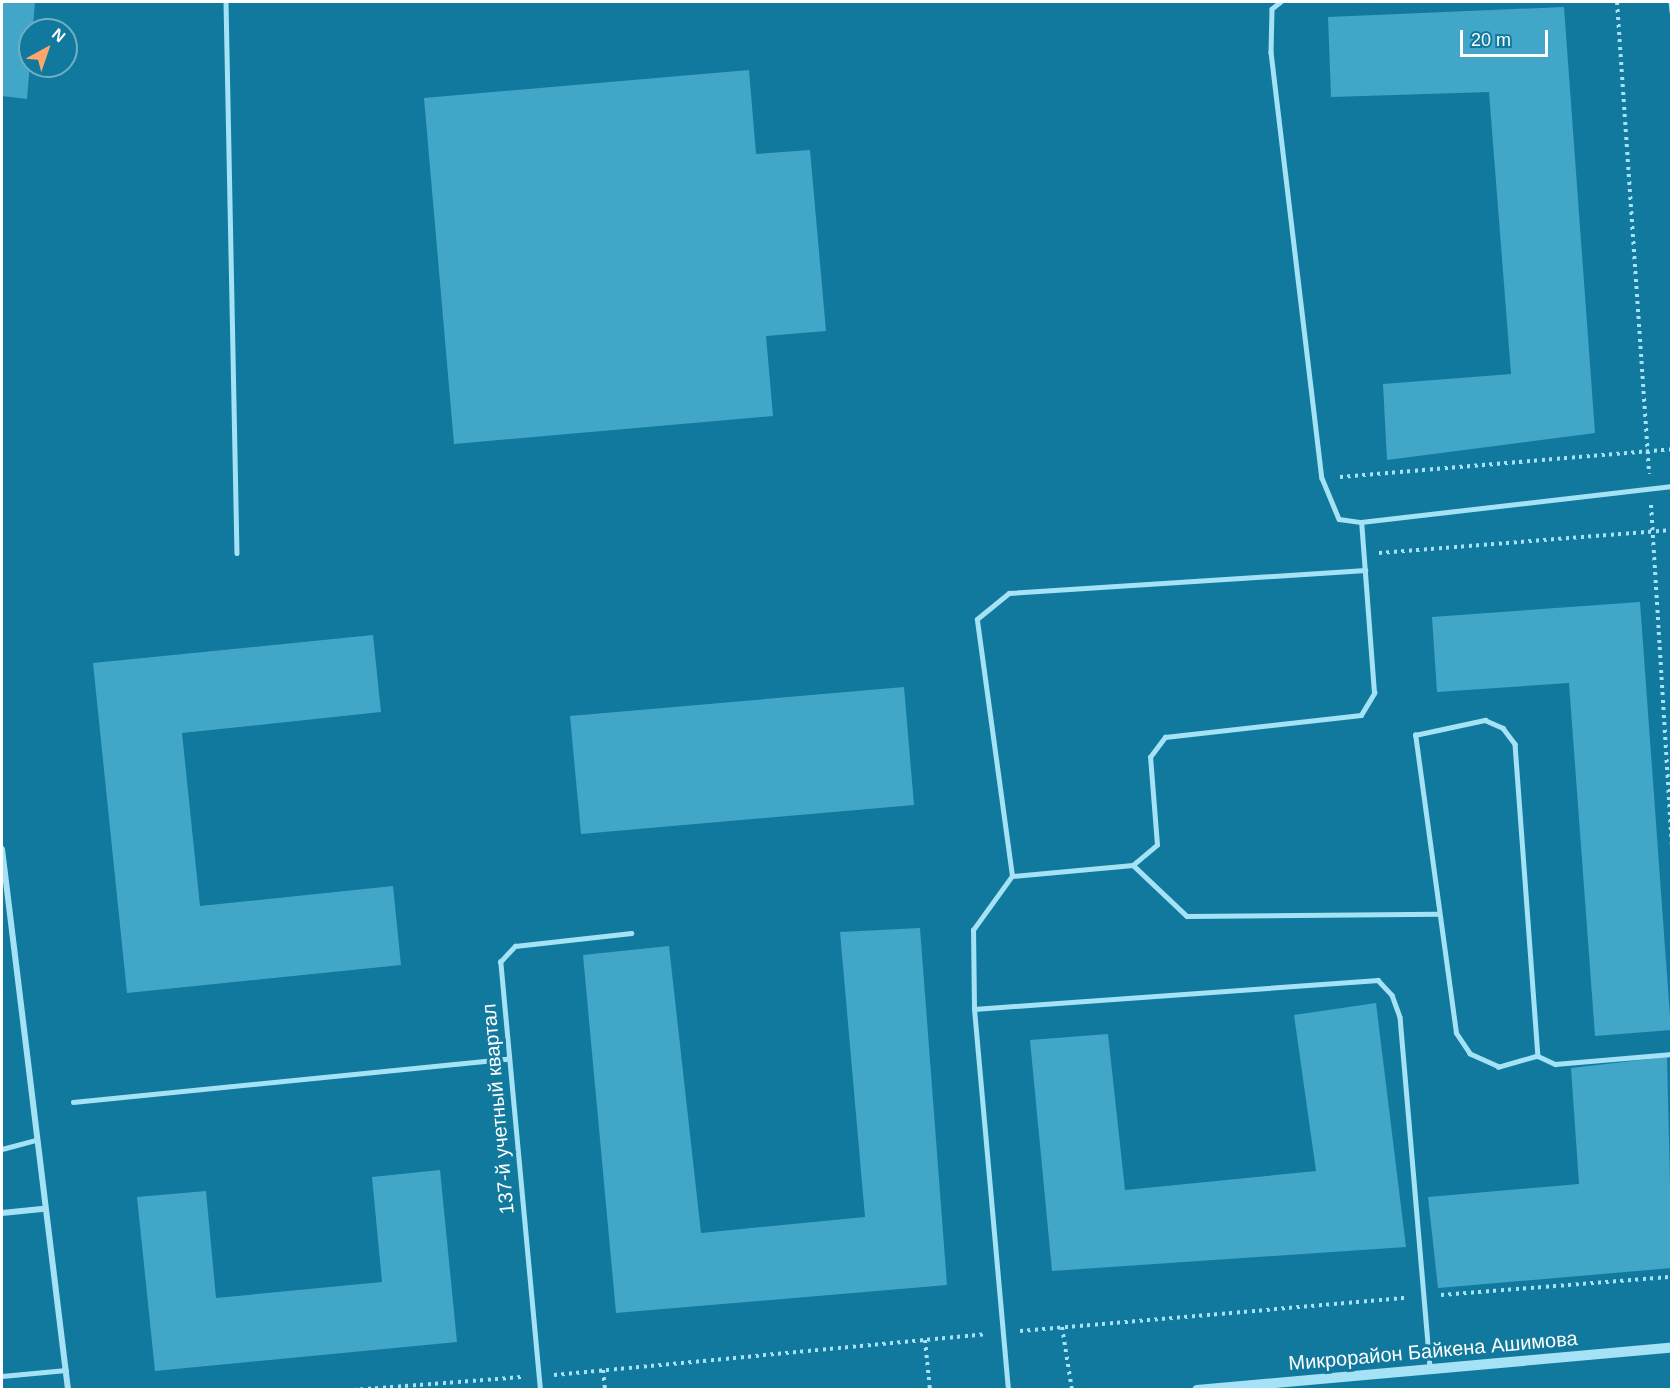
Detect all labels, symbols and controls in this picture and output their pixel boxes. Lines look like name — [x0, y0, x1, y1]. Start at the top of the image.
north arrow — [18, 18, 78, 78]
scale bar — [1463, 18, 1552, 56]
text: N — [49, 25, 68, 46]
text: 20 m — [1471, 30, 1511, 50]
street label: 137-й учетный квартал — [477, 1003, 519, 1215]
street label: Микрорайон Байкена Ашимова — [1287, 1326, 1579, 1376]

